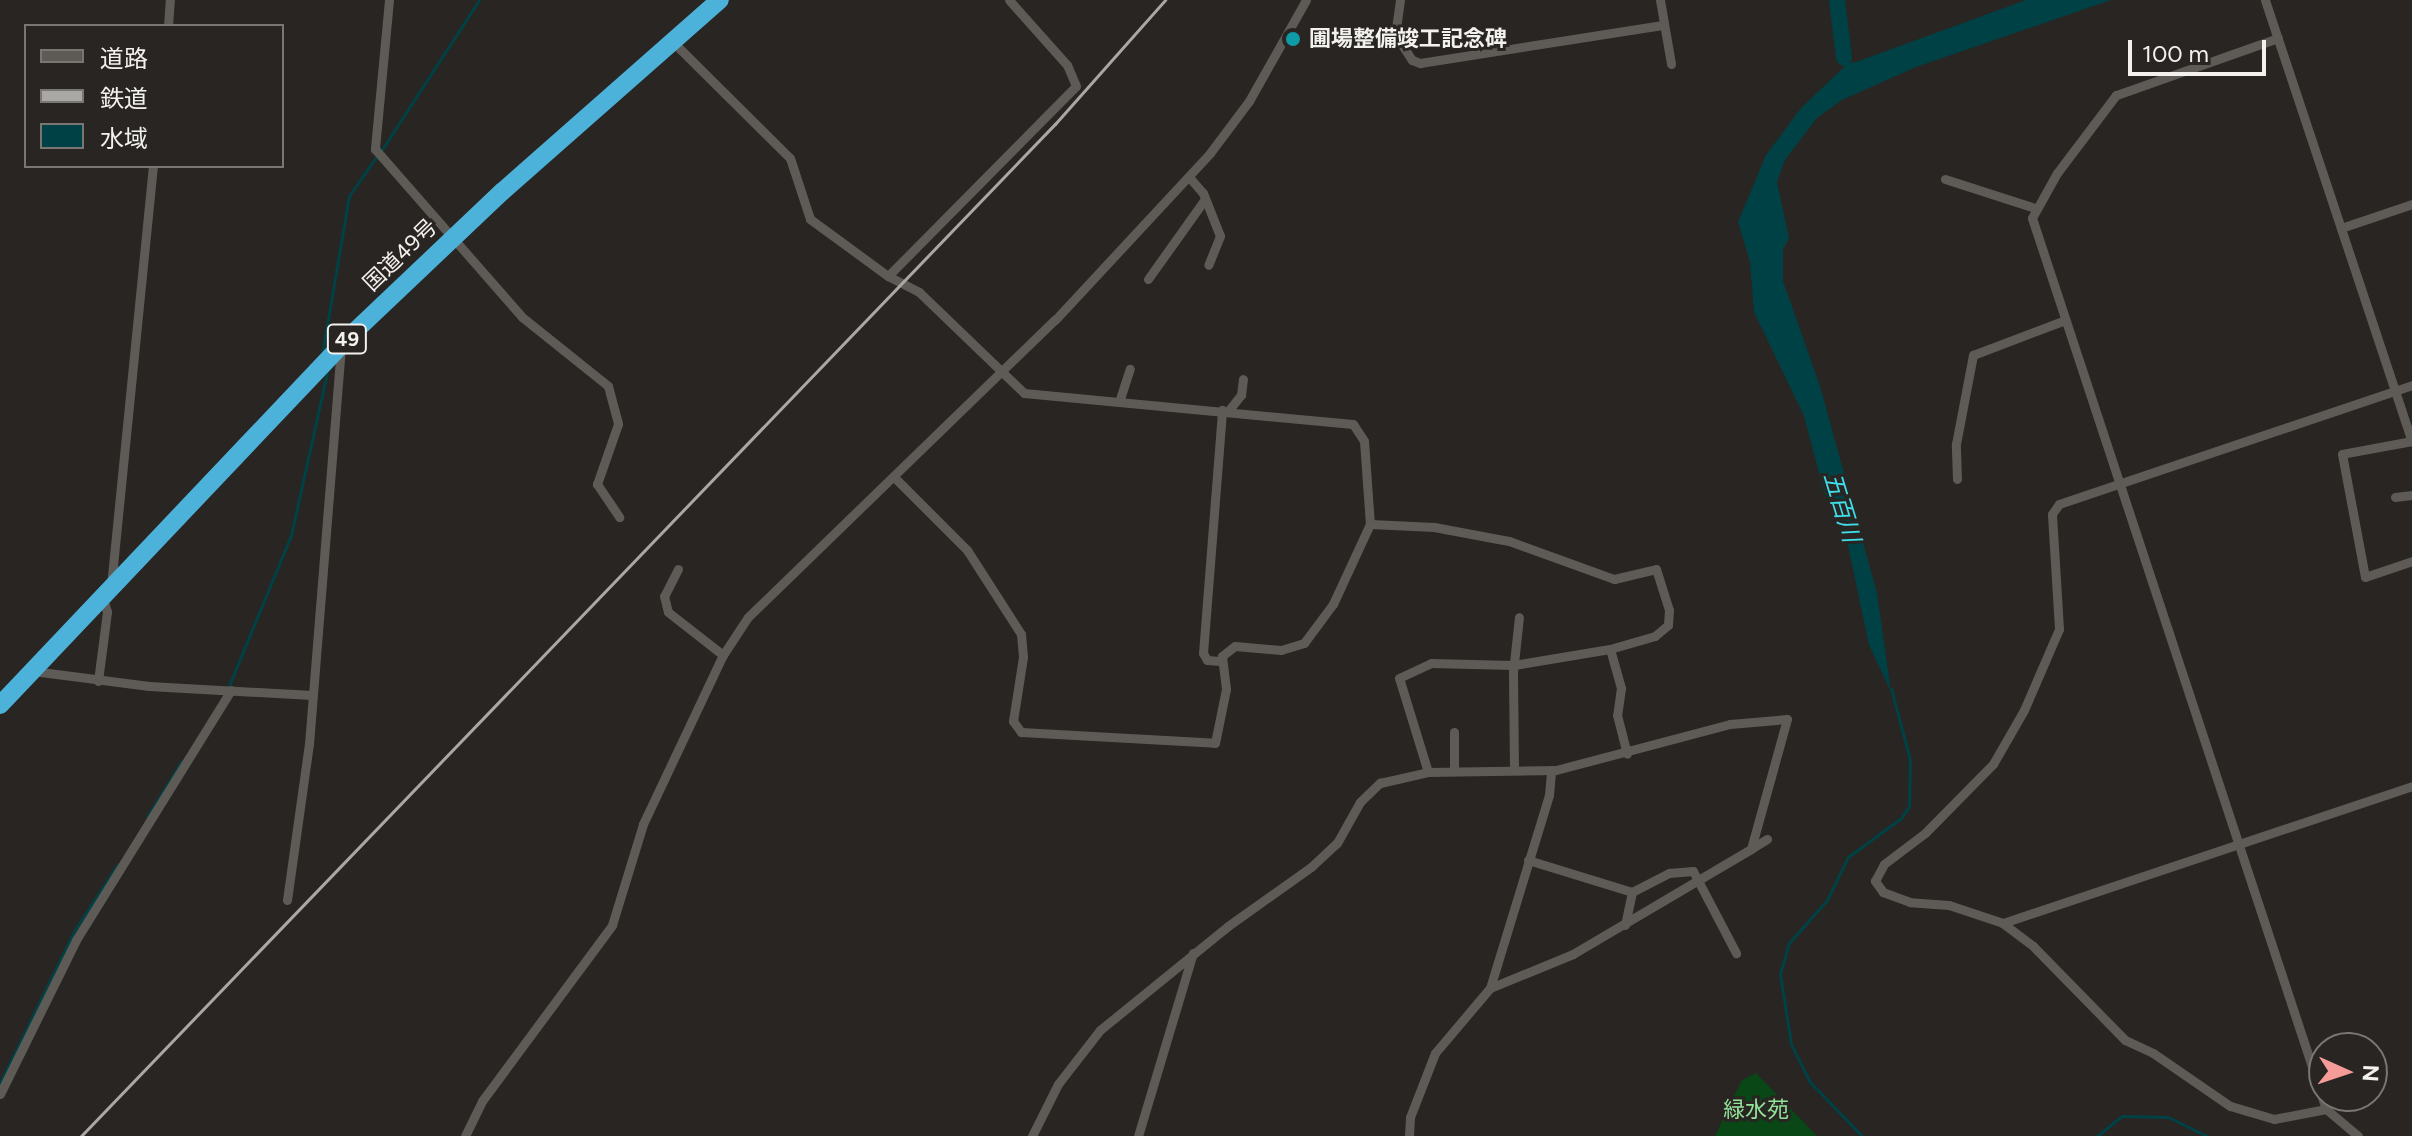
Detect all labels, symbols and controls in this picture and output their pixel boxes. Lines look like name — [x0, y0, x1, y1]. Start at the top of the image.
legend — [24, 24, 284, 168]
scale bar — [2132, 24, 2270, 74]
place label: 圃場整備竣工記念碑 — [1309, 26, 1507, 52]
marker: 圃場整備竣工記念碑 — [1284, 30, 1302, 48]
text: 100 m — [2142, 39, 2209, 68]
text: 道路 — [100, 44, 148, 73]
text: 鉄道 — [100, 84, 148, 113]
text: 水域 — [100, 124, 148, 153]
street label: 国道49号 — [358, 214, 442, 296]
road number: 49 — [325, 323, 369, 355]
water label: 五百川 — [1818, 468, 1866, 546]
north arrow — [2308, 1032, 2388, 1112]
text: N — [2357, 1064, 2384, 1082]
park label: 緑水苑 — [1723, 1097, 1789, 1123]

